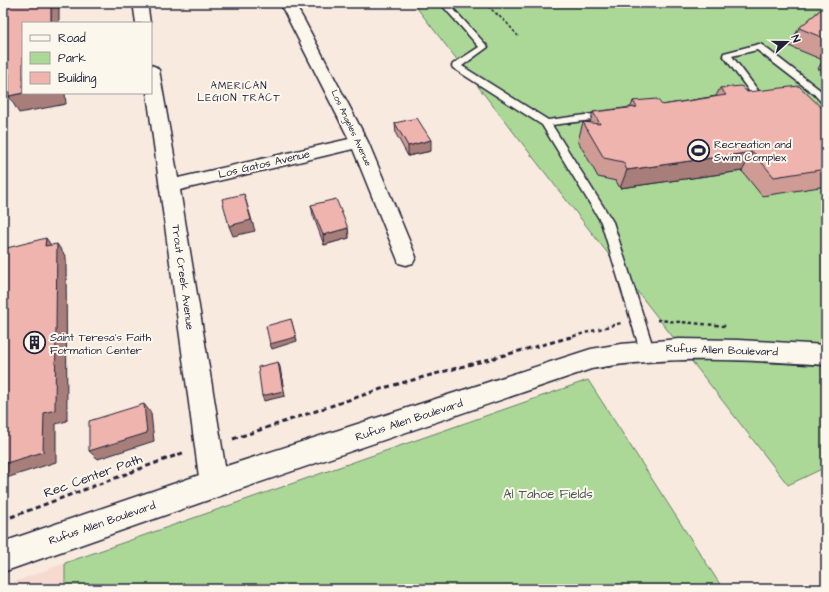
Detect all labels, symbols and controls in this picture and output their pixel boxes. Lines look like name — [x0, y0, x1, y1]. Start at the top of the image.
legend — [22, 22, 152, 94]
north arrow — [767, 22, 807, 62]
text: Road — [58, 30, 86, 47]
text: N — [788, 33, 804, 45]
text: Park — [58, 50, 86, 67]
text: Building — [58, 70, 96, 88]
district label: AMERICAN LEGION TRACT — [197, 79, 281, 105]
street label: Los Angeles Avenue — [328, 88, 374, 168]
sports icon: Recreation and Swim Complex — [685, 137, 711, 163]
place label: Recreation and Swim Complex — [714, 137, 792, 165]
street label: Los Gatos Avenue — [217, 146, 311, 182]
street label: Trout Creek Avenue — [168, 223, 198, 331]
building icon: Saint Teresa's Faith Formation Center — [22, 330, 48, 356]
place label: Saint Teresa's Faith Formation Center — [50, 330, 152, 358]
street label: Rufus Allen Boulevard — [666, 341, 779, 359]
street label: Rufus Allen Boulevard — [353, 395, 465, 444]
street label: Rec Center Path — [41, 450, 145, 502]
park label: Al Tahoe Fields — [503, 485, 593, 503]
street label: Rufus Allen Boulevard — [47, 498, 158, 548]

